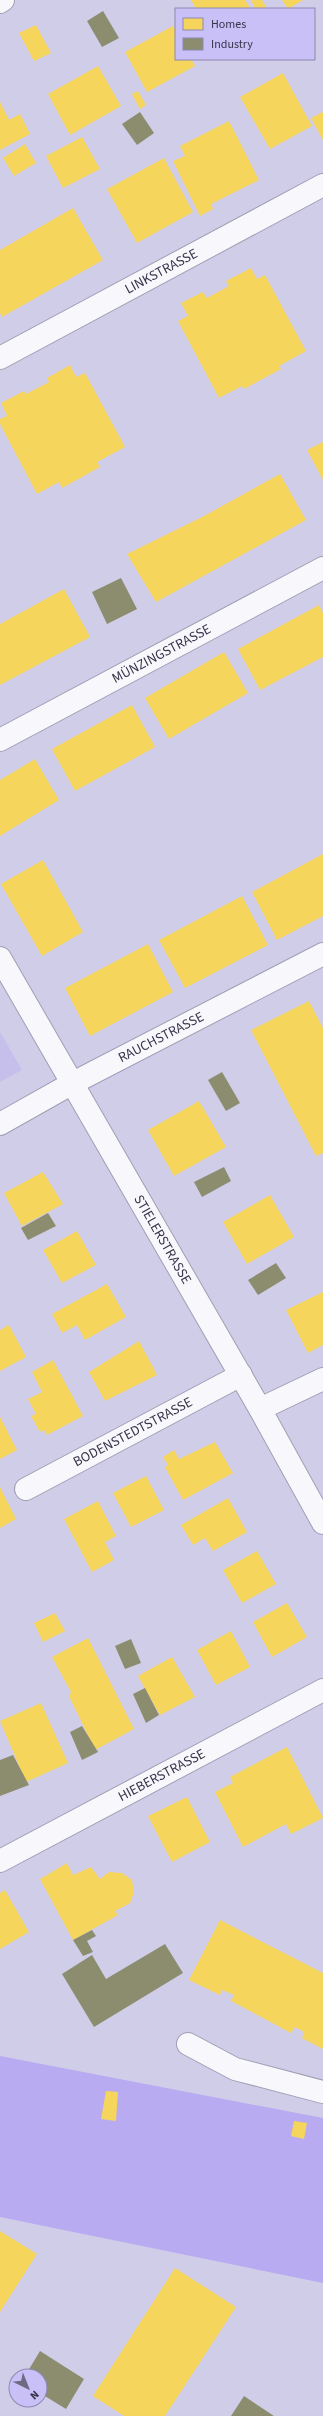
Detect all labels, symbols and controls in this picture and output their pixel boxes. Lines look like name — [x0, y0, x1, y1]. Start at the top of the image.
legend — [175, 8, 315, 60]
text: Homes — [211, 16, 246, 33]
text: Industry — [211, 36, 253, 53]
street label: LINKSTRASSE — [121, 244, 201, 299]
street label: MÜNZINGSTRASSE — [108, 619, 215, 689]
street label: RAUCHSTRASSE — [115, 1007, 208, 1068]
street label: STIELERSTRASSE — [129, 1191, 196, 1288]
street label: BODENSTEDTSTRASSE — [70, 1392, 196, 1472]
street label: HIEBERSTRASSE — [115, 1744, 209, 1807]
north arrow — [8, 2368, 48, 2408]
text: N — [27, 2387, 42, 2403]

